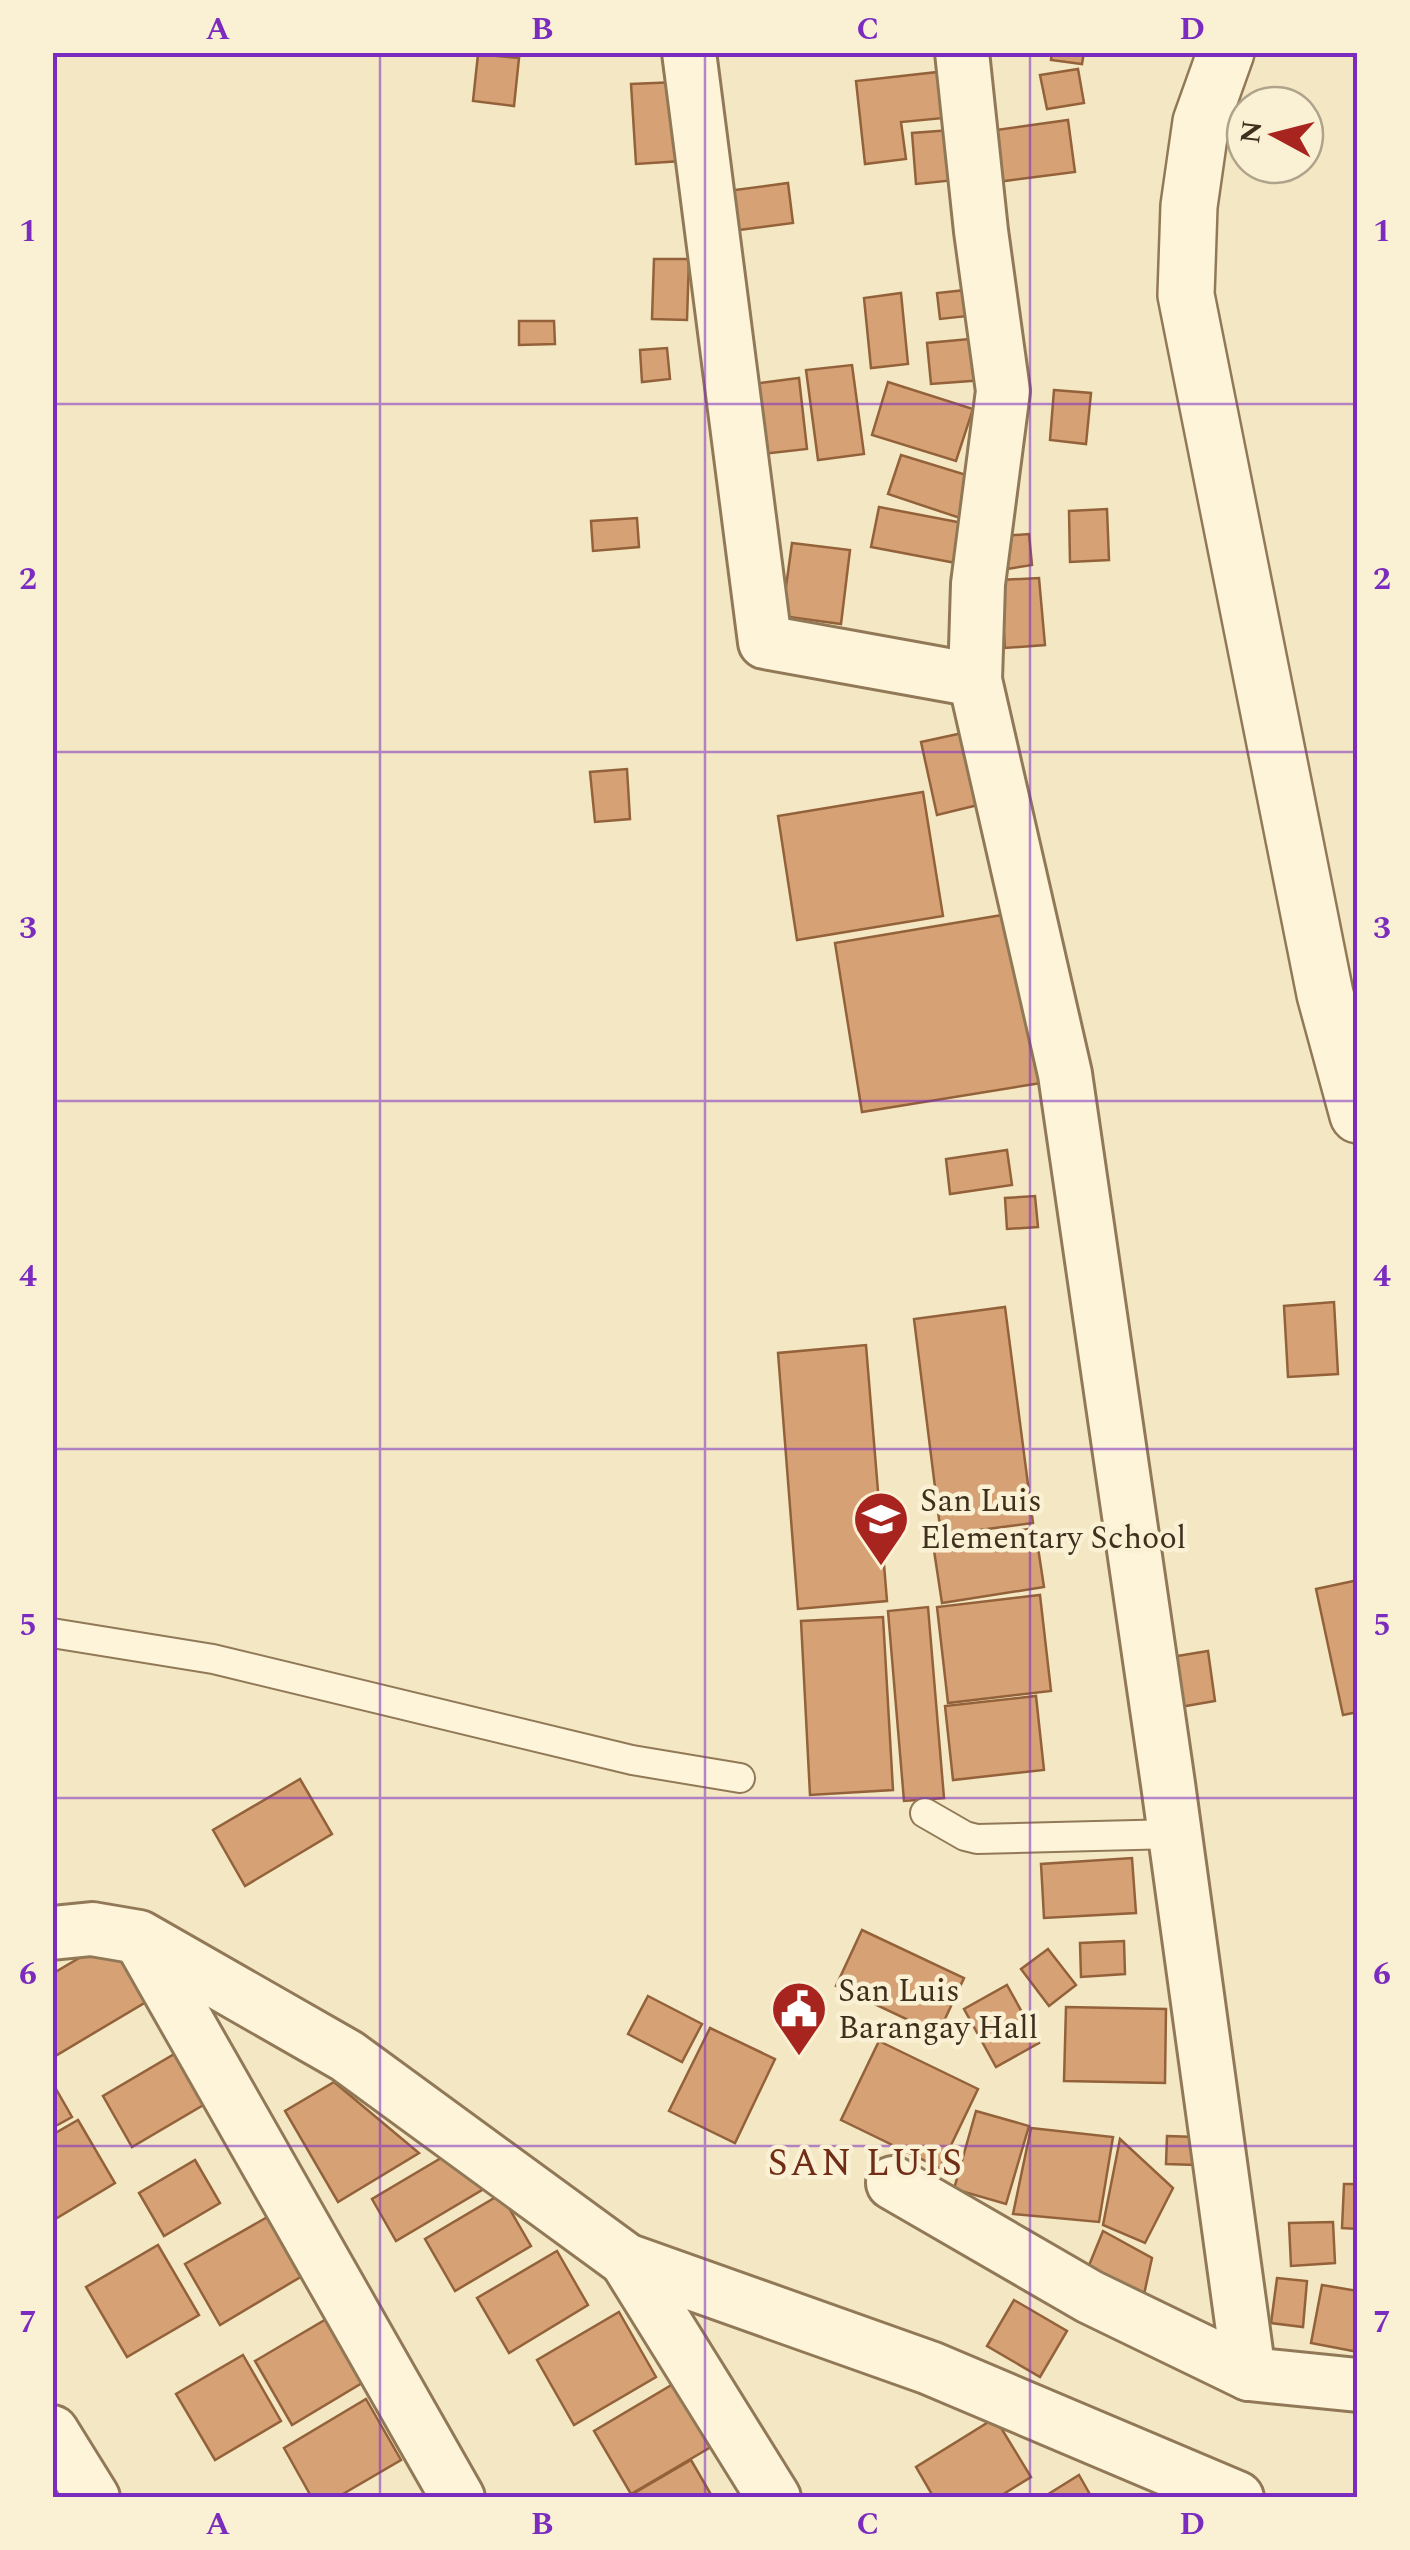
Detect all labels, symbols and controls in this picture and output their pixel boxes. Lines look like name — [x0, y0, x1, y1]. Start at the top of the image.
text: A — [206, 5, 231, 54]
text: B — [531, 5, 553, 54]
text: C — [857, 5, 879, 54]
text: D — [1179, 5, 1205, 54]
north arrow — [1225, 85, 1325, 185]
text: N — [1229, 118, 1274, 146]
text: 1 — [19, 207, 37, 256]
text: 1 — [1373, 207, 1391, 256]
text: 2 — [19, 555, 37, 604]
text: 2 — [1373, 555, 1391, 604]
text: 3 — [19, 904, 37, 953]
text: 3 — [1373, 904, 1391, 953]
text: 4 — [19, 1252, 37, 1301]
text: 4 — [1373, 1252, 1391, 1301]
place label: San Luis Elementary School — [920, 1477, 1186, 1563]
school or university icon: San Luis Elementary School — [851, 1489, 911, 1568]
text: 5 — [19, 1601, 37, 1650]
text: 5 — [1373, 1601, 1391, 1650]
text: 6 — [19, 1950, 37, 1999]
text: 6 — [1373, 1950, 1391, 1999]
place label: San Luis Barangay Hall — [838, 1967, 1038, 2053]
public building icon: San Luis Barangay Hall — [769, 1979, 829, 2058]
district label: SAN LUIS — [768, 2135, 964, 2193]
text: 7 — [19, 2298, 37, 2347]
text: 7 — [1373, 2298, 1391, 2347]
text: A — [206, 2500, 231, 2549]
text: B — [531, 2500, 553, 2549]
text: C — [857, 2500, 879, 2549]
text: D — [1179, 2500, 1205, 2549]

